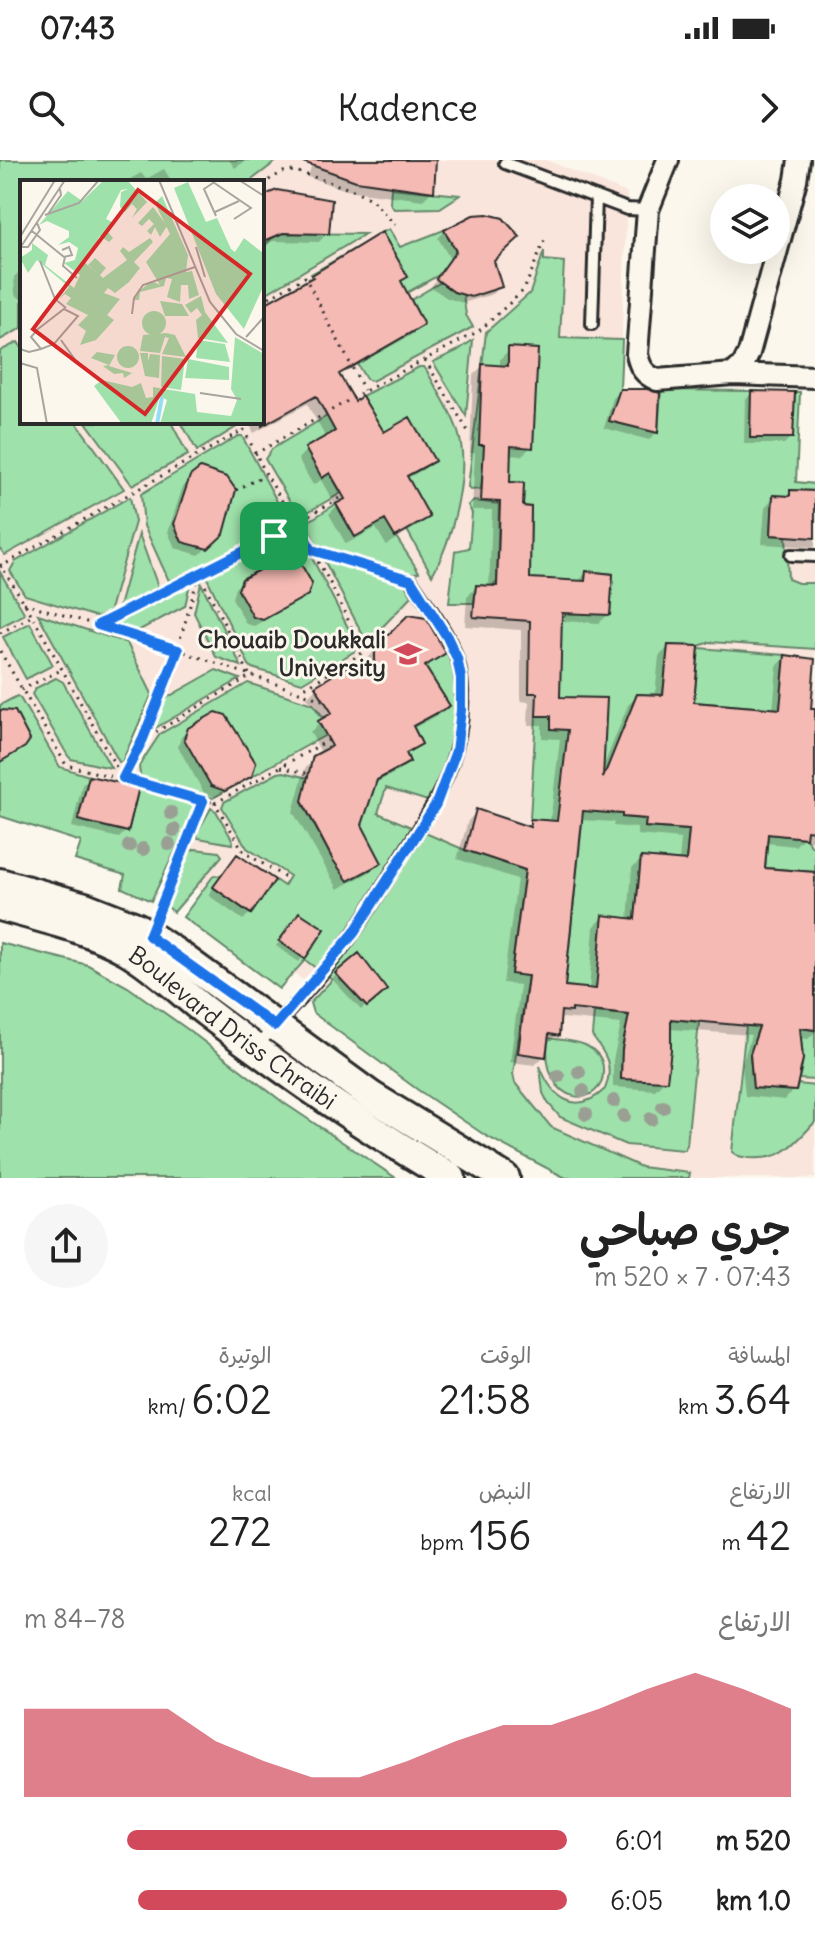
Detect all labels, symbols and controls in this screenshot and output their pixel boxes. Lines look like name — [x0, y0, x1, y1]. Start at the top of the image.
text: 07:43 — [40, 9, 115, 47]
icon: search — [24, 86, 68, 130]
text: Kadence — [337, 86, 478, 131]
icon: forward — [747, 86, 791, 130]
inset map — [20, 180, 264, 424]
map controls — [710, 184, 790, 264]
button: layers — [710, 184, 790, 264]
pin — [240, 502, 308, 570]
icon: arrive — [252, 514, 296, 558]
place label: Chouaib Doukkali University — [198, 624, 386, 682]
school or university icon: Chouaib Doukkali University — [393, 639, 423, 669]
street label: Boulevard Driss Chraibi — [123, 939, 342, 1115]
text: جري صباحي — [579, 1202, 791, 1257]
button: share — [24, 1204, 108, 1288]
text: 07:43 · 7 × 520 m — [594, 1260, 791, 1293]
text: الوتيرة — [219, 1341, 272, 1369]
text: الوقت — [480, 1341, 531, 1369]
text: المسافة — [728, 1341, 791, 1369]
text: 6:02 — [191, 1375, 272, 1425]
text: 21:58 — [438, 1375, 531, 1425]
text: 3.64 — [714, 1375, 791, 1425]
text: /km — [148, 1392, 191, 1420]
text: km — [678, 1392, 714, 1420]
text: النبض — [479, 1477, 531, 1505]
text: الارتفاع — [729, 1477, 791, 1505]
text: kcal — [232, 1479, 272, 1507]
text: 272 — [208, 1507, 272, 1557]
text: 156 — [469, 1511, 531, 1561]
text: 42 — [746, 1511, 791, 1561]
text: bpm — [420, 1528, 469, 1556]
text: m — [721, 1528, 746, 1556]
text: 78–84 m — [24, 1602, 126, 1635]
text: الارتفاع — [718, 1605, 791, 1638]
text: 6:01 — [615, 1824, 663, 1857]
text: 520 m — [716, 1824, 791, 1857]
text: 6:05 — [610, 1884, 663, 1917]
text: 1.0 km — [716, 1884, 791, 1917]

